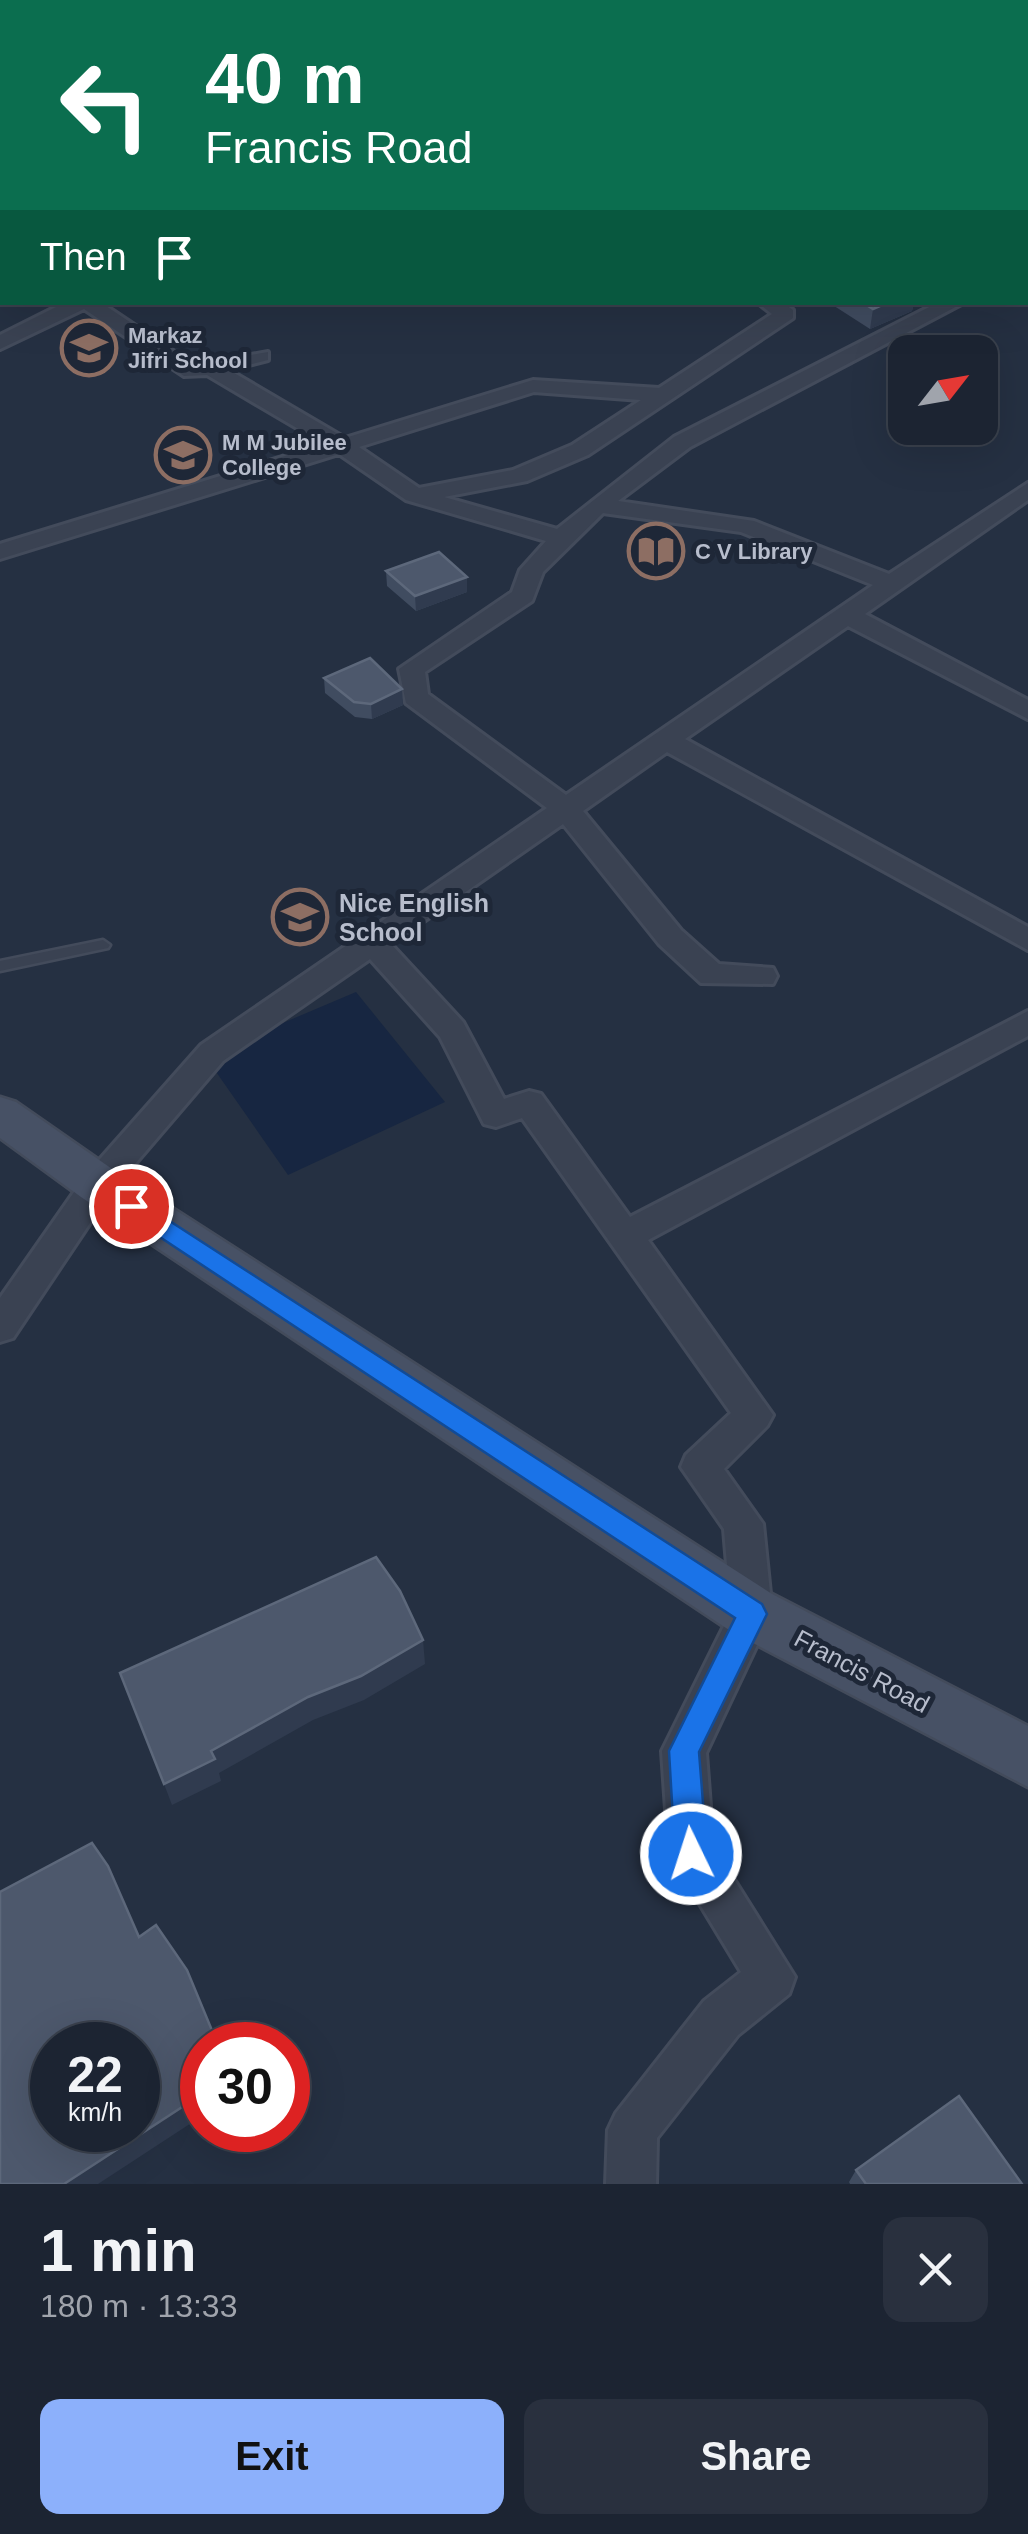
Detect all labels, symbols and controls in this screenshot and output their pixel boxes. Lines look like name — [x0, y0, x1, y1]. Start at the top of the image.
icon: left — [40, 40, 170, 170]
text: 40 m — [205, 40, 365, 118]
text: Francis Road — [205, 122, 473, 173]
icon: arrive — [147, 230, 202, 285]
text: Then — [40, 236, 127, 278]
school or university icon: Markaz Jifri School — [59, 318, 119, 378]
place label: Markaz Jifri School — [128, 323, 248, 373]
north arrow — [888, 335, 998, 445]
map controls — [888, 335, 998, 445]
school or university icon: M M Jubilee College — [153, 425, 213, 485]
place label: M M Jubilee College — [222, 430, 347, 480]
library icon: C V Library — [626, 521, 686, 581]
place label: C V Library — [695, 539, 813, 564]
school or university icon: Nice English School — [270, 887, 330, 947]
place label: Nice English School — [339, 889, 489, 946]
pin — [89, 1164, 174, 1249]
icon: arrive — [104, 1179, 159, 1234]
street label: Francis Road — [790, 1624, 934, 1718]
position arrow — [639, 1802, 743, 1906]
speed limit sign: 30 — [180, 2022, 310, 2152]
text: 22 — [67, 2047, 123, 2103]
text: km/h — [68, 2098, 122, 2126]
text: 1 min — [40, 2217, 197, 2284]
button: close — [883, 2217, 988, 2322]
text: 180 m · 13:33 — [40, 2288, 237, 2324]
button: Exit — [40, 2399, 504, 2514]
button: Share — [524, 2399, 988, 2514]

